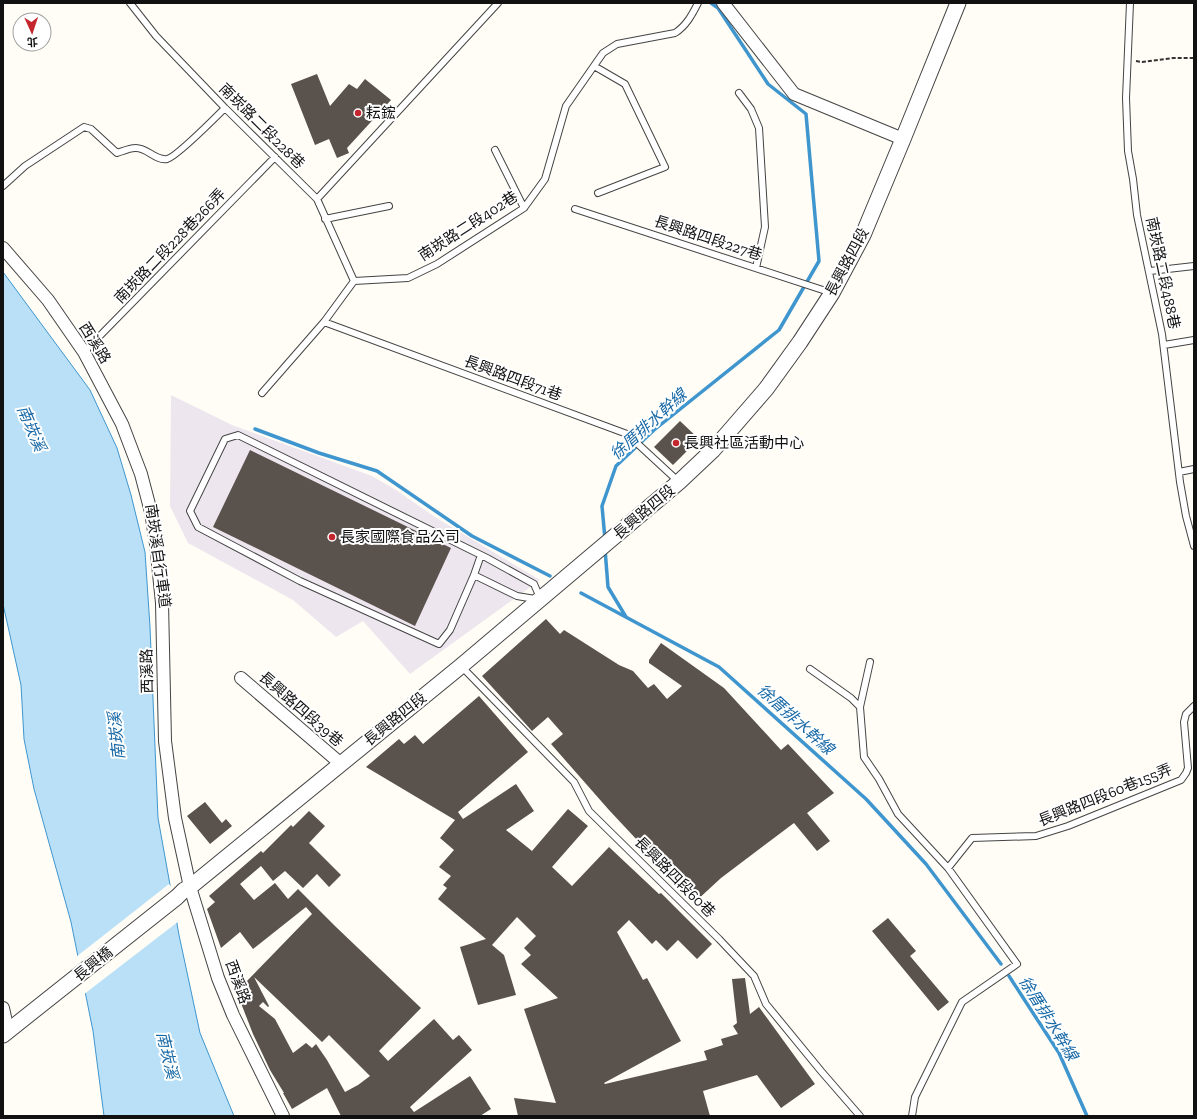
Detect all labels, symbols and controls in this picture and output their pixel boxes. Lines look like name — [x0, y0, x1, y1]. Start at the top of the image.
north arrow — [12, 12, 52, 52]
text: 北 — [27, 35, 38, 48]
street label: 南崁路二段228巷 — [215, 79, 309, 173]
place label: 耘鋐 — [366, 104, 396, 122]
marker: 耘鋐 — [353, 108, 363, 118]
street label: 南崁路二段228巷266弄 — [111, 185, 229, 307]
street label: 南崁路二段402巷 — [415, 187, 521, 265]
street label: 長興路四段227巷 — [652, 212, 764, 264]
street label: 南崁路二段488巷 — [1142, 215, 1184, 331]
street label: 長興路四段 — [821, 225, 873, 299]
street label: 西溪路 — [75, 319, 115, 367]
street label: 長興路四段71巷 — [462, 352, 564, 404]
water label: 徐厝排水幹線 — [606, 384, 692, 464]
water label: 南崁溪 — [13, 402, 50, 456]
place label: 長興社區活動中心 — [684, 434, 804, 452]
marker: 長興社區活動中心 — [671, 438, 681, 448]
street label: 長興路四段 — [609, 481, 679, 543]
street label: 南崁溪自行車道 — [142, 503, 174, 609]
place label: 長家國際食品公司 — [340, 528, 460, 546]
marker: 長家國際食品公司 — [327, 532, 337, 542]
street label: 西溪路 — [138, 648, 156, 694]
street label: 長興路四段39巷 — [255, 668, 347, 750]
water label: 徐厝排水幹線 — [754, 680, 839, 760]
street label: 長興路四段 — [360, 688, 430, 750]
water label: 南崁溪 — [104, 709, 128, 761]
street label: 長興路四段60巷155弄 — [1035, 760, 1175, 830]
street label: 長興路四段60巷 — [631, 833, 719, 921]
street label: 長興橋 — [70, 943, 116, 985]
street label: 西溪路 — [222, 958, 254, 1006]
water label: 徐厝排水幹線 — [1015, 973, 1083, 1066]
water label: 南崁溪 — [153, 1030, 183, 1083]

